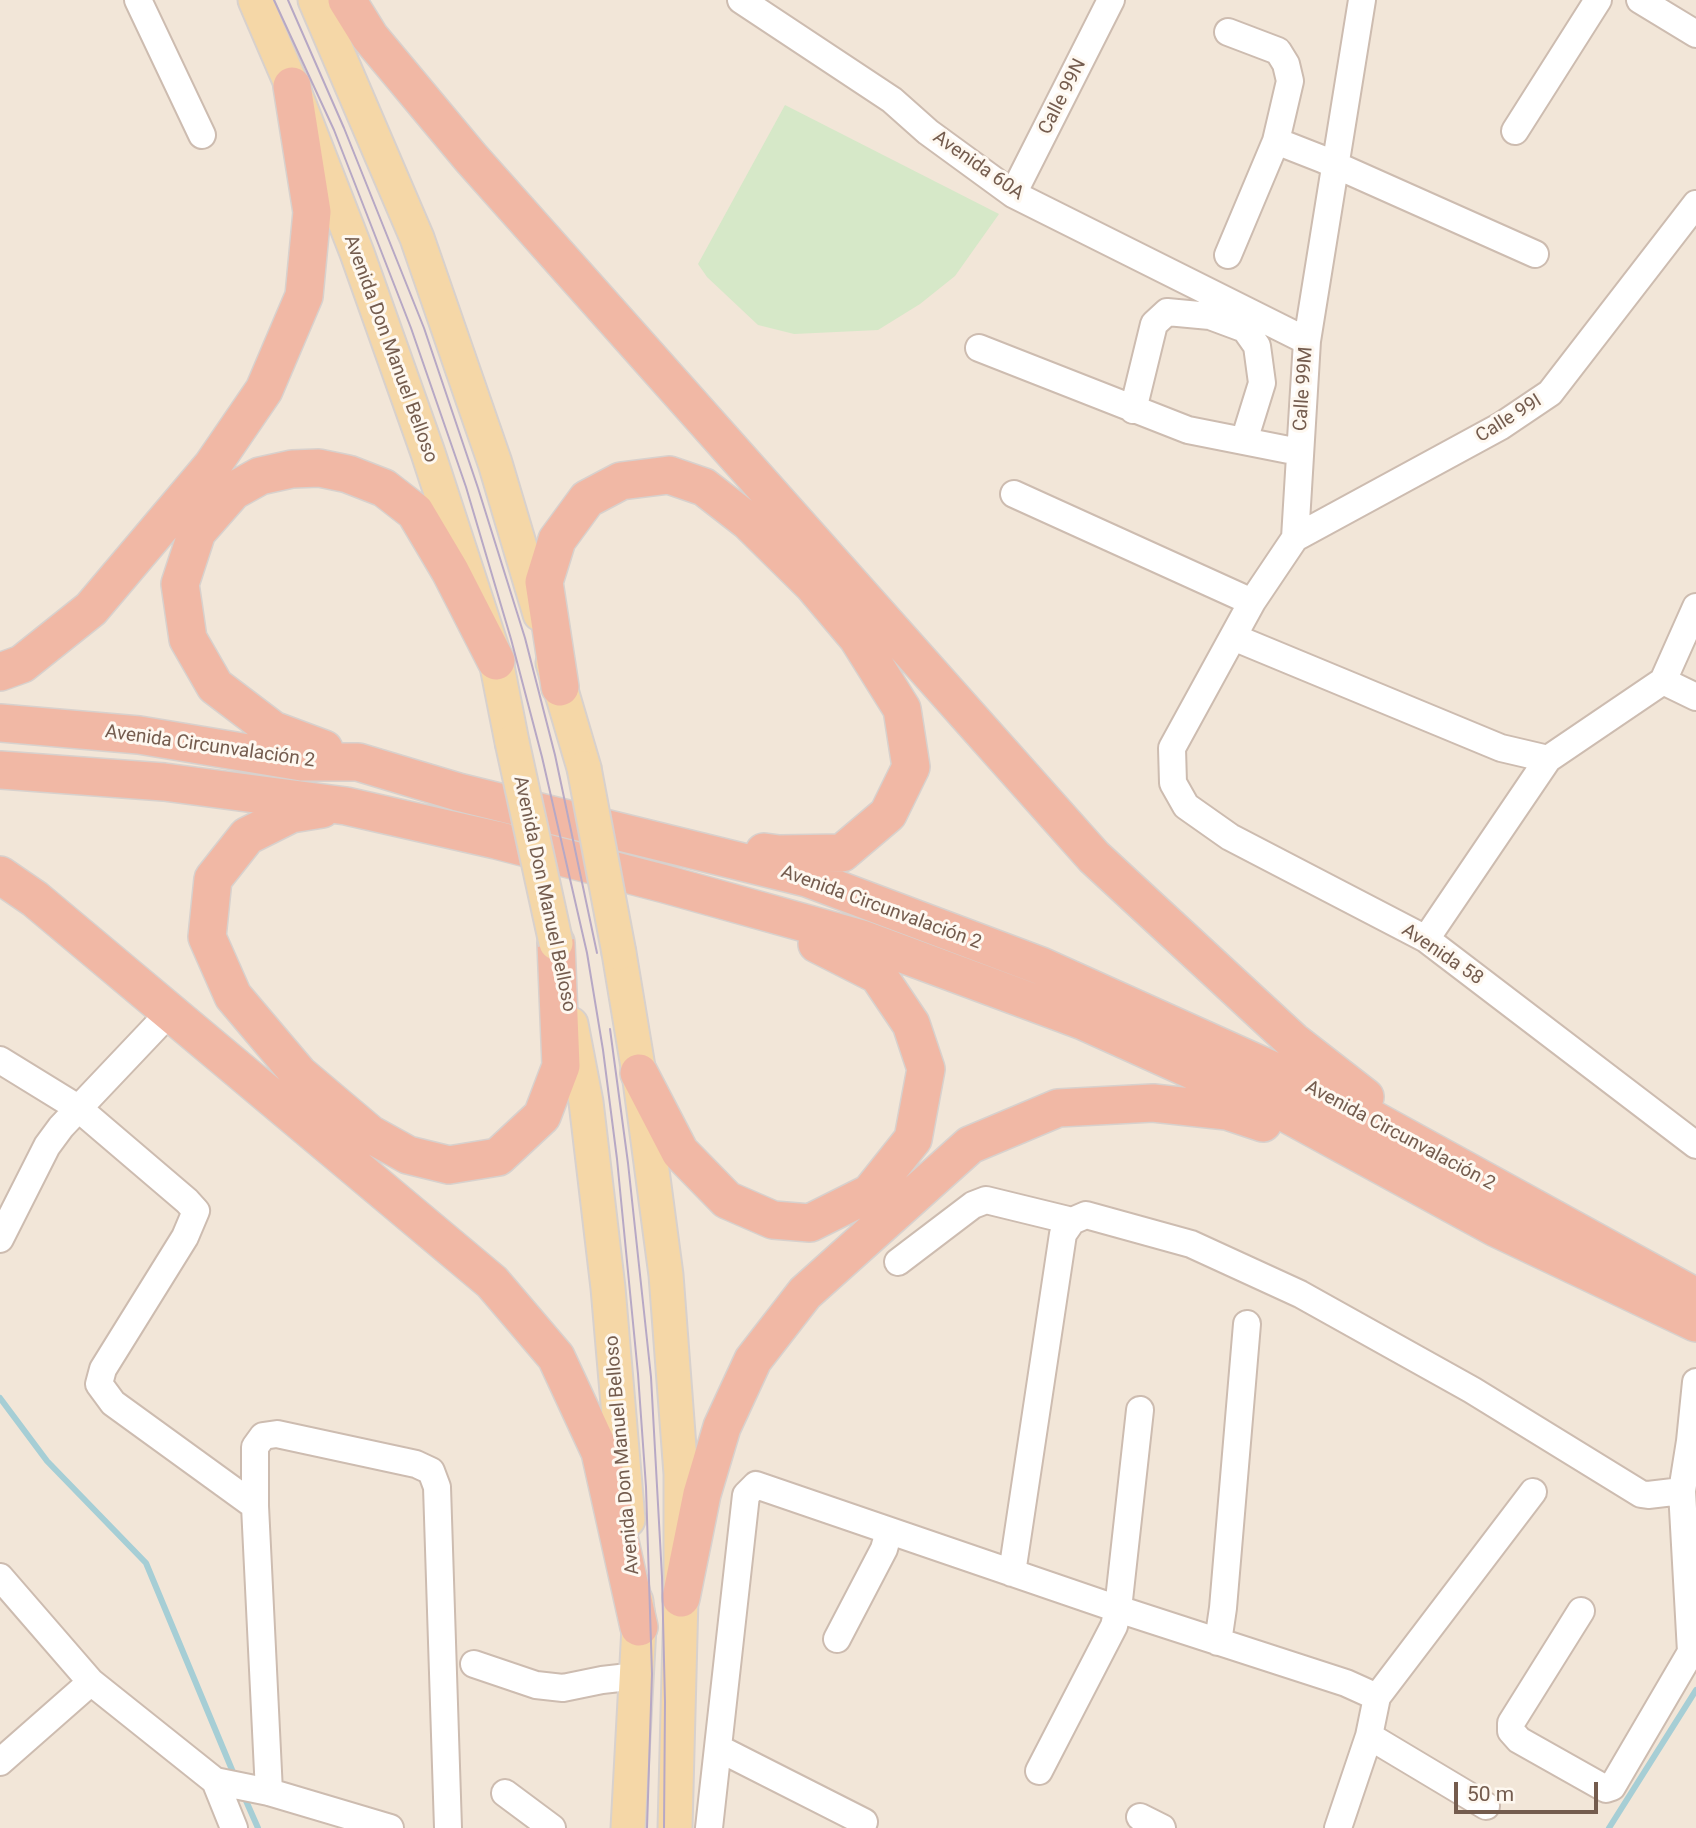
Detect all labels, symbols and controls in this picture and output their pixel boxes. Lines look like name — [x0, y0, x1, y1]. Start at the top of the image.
street label: Calle 99N — [1034, 55, 1092, 139]
street label: Avenida 60A — [928, 126, 1028, 206]
street label: Avenida Don Manuel Belloso — [338, 232, 442, 466]
street label: Calle 99M — [1290, 346, 1318, 432]
street label: Calle 99I — [1472, 390, 1546, 448]
street label: Avenida Circunvalación 2 — [104, 721, 316, 773]
street label: Avenida Don Manuel Belloso — [508, 774, 580, 1014]
street label: Avenida Circunvalación 2 — [778, 861, 984, 955]
street label: Avenida 58 — [1397, 919, 1487, 991]
street label: Avenida Circunvalación 2 — [1301, 1076, 1499, 1196]
street label: Avenida Don Manuel Belloso — [601, 1334, 645, 1576]
scale bar — [1458, 1769, 1602, 1813]
text: 50 m — [1467, 1782, 1514, 1806]

